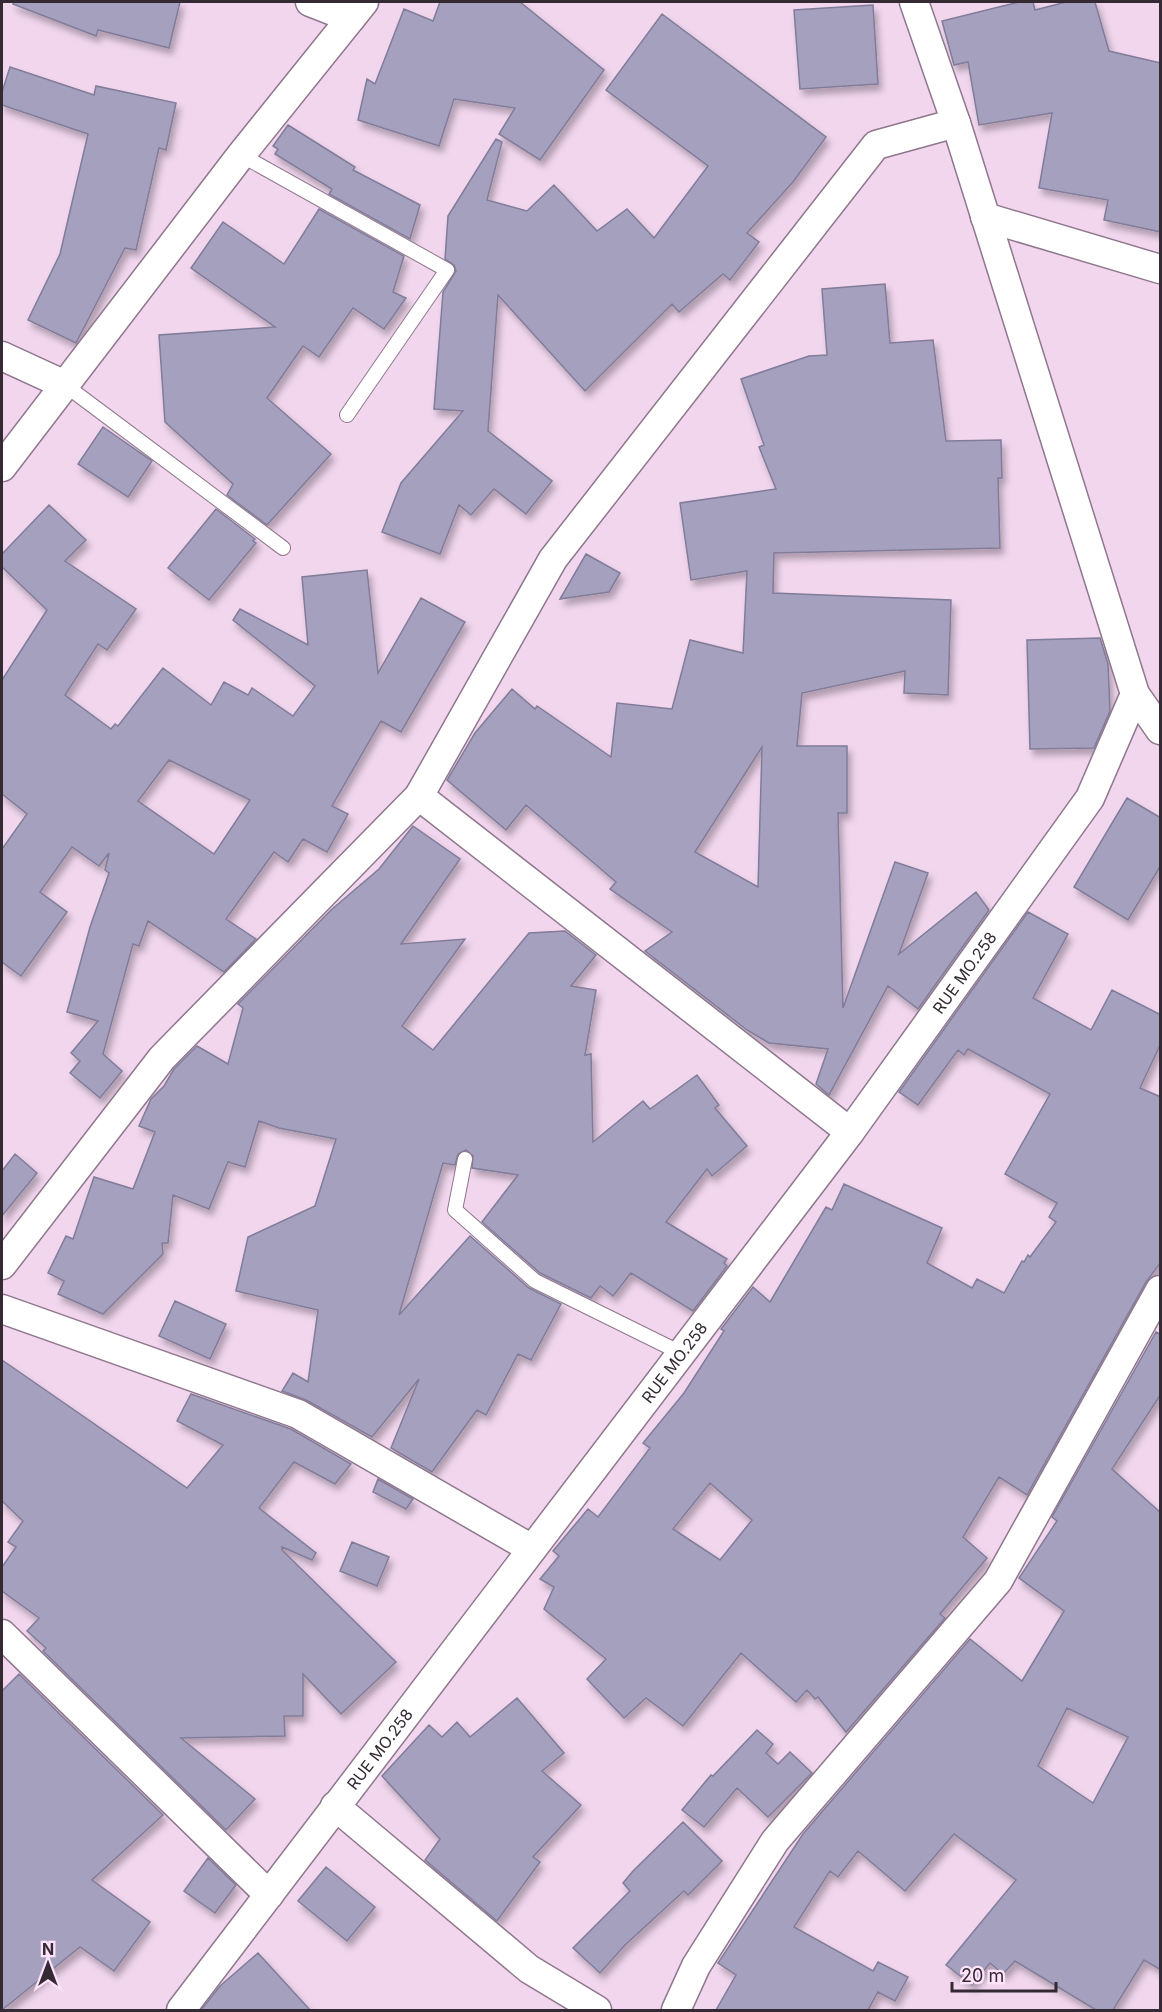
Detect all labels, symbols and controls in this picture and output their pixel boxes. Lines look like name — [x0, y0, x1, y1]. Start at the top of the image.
street label: RUE MO.258 — [928, 928, 1001, 1018]
street label: RUE MO.258 — [637, 1318, 711, 1407]
street label: RUE MO.258 — [343, 1705, 417, 1793]
north arrow — [18, 1934, 78, 1994]
text: N — [42, 1939, 54, 1959]
scale bar — [952, 1955, 1056, 1993]
text: 20 m — [961, 1965, 1004, 1986]

